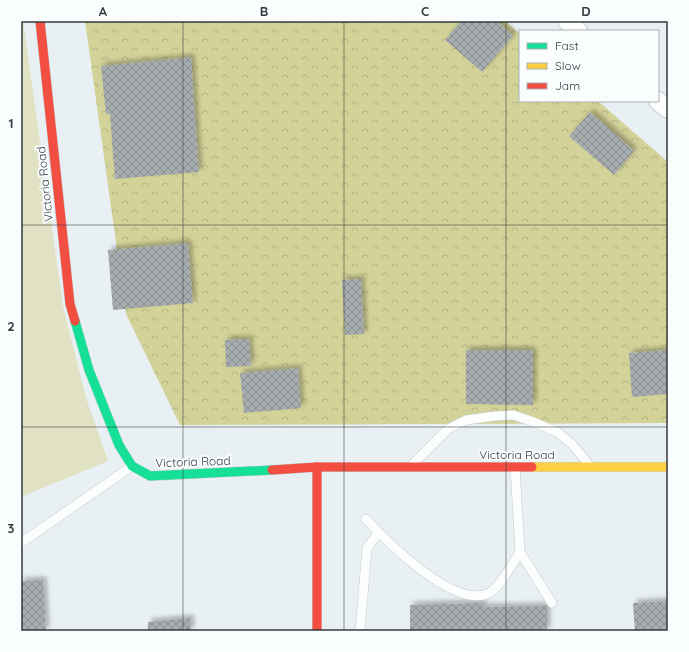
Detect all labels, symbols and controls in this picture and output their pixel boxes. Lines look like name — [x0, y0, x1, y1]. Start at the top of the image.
text: A — [99, 3, 108, 19]
text: B — [260, 3, 268, 19]
text: C — [421, 3, 429, 19]
text: D — [581, 3, 591, 19]
legend — [519, 30, 659, 102]
text: Fast — [555, 38, 579, 53]
text: Slow — [555, 58, 581, 73]
text: Jam — [555, 78, 580, 93]
text: 1 — [8, 115, 14, 131]
street label: Victoria Road — [33, 146, 56, 222]
text: 2 — [7, 318, 15, 334]
street label: Victoria Road — [479, 447, 555, 462]
street label: Victoria Road — [155, 453, 231, 470]
text: 3 — [8, 520, 15, 536]

